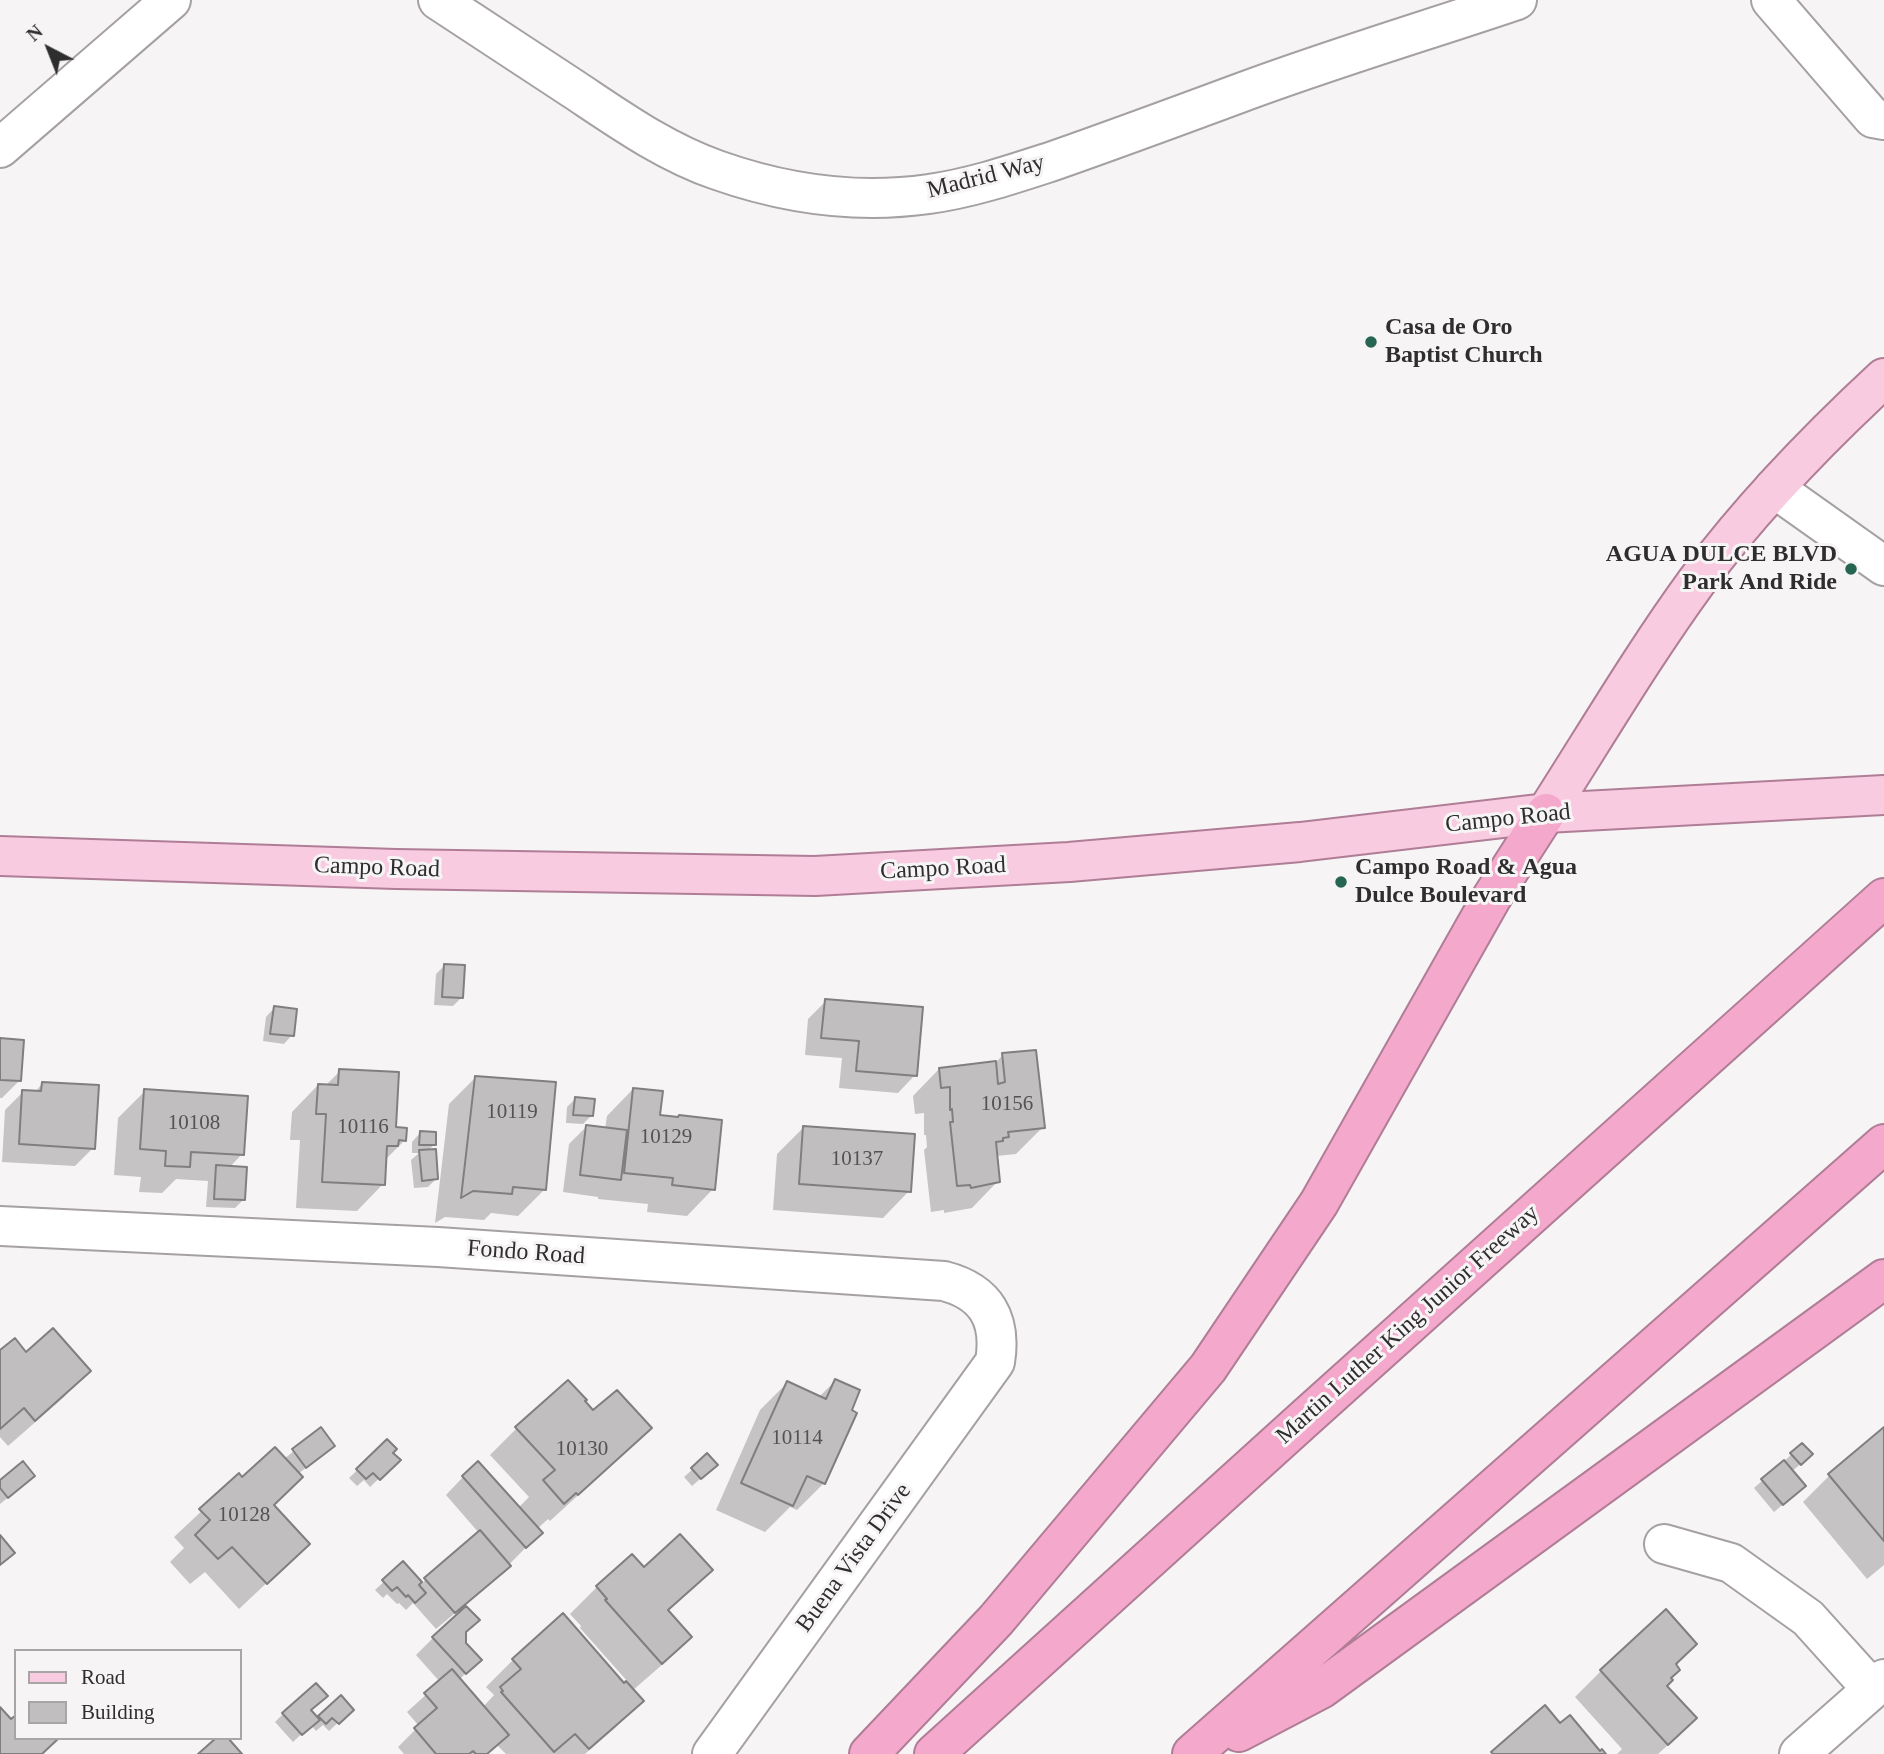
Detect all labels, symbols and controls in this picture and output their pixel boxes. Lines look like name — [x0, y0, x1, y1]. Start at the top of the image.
north arrow — [14, 14, 84, 84]
text: N — [22, 21, 47, 45]
street label: Madrid Way — [924, 149, 1048, 205]
place label: Casa de Oro Baptist Church — [1385, 314, 1543, 370]
marker: Casa de Oro Baptist Church — [1363, 334, 1379, 350]
place label: AGUA DULCE BLVD Park And Ride — [1606, 541, 1837, 597]
marker: AGUA DULCE BLVD Park And Ride — [1843, 561, 1859, 577]
street label: Campo Road — [1444, 798, 1572, 840]
street label: Campo Road — [314, 851, 440, 885]
street label: Campo Road — [879, 851, 1007, 887]
place label: Campo Road & Agua Dulce Boulevard — [1355, 854, 1577, 910]
marker: Campo Road & Agua Dulce Boulevard — [1333, 874, 1349, 890]
house number: 10156 — [981, 1091, 1033, 1117]
house number: 10119 — [486, 1099, 538, 1125]
house number: 10108 — [168, 1110, 220, 1136]
house number: 10116 — [337, 1114, 389, 1140]
house number: 10129 — [640, 1124, 692, 1150]
house number: 10137 — [831, 1146, 883, 1172]
street label: Martin Luther King Junior Freeway — [1271, 1199, 1545, 1451]
street label: Fondo Road — [466, 1235, 586, 1271]
house number: 10114 — [771, 1425, 823, 1451]
house number: 10130 — [556, 1436, 608, 1462]
street label: Buena Vista Drive — [790, 1478, 918, 1638]
house number: 10128 — [218, 1502, 270, 1528]
legend — [14, 1649, 242, 1740]
text: Road — [81, 1665, 125, 1689]
text: Building — [81, 1700, 155, 1724]

